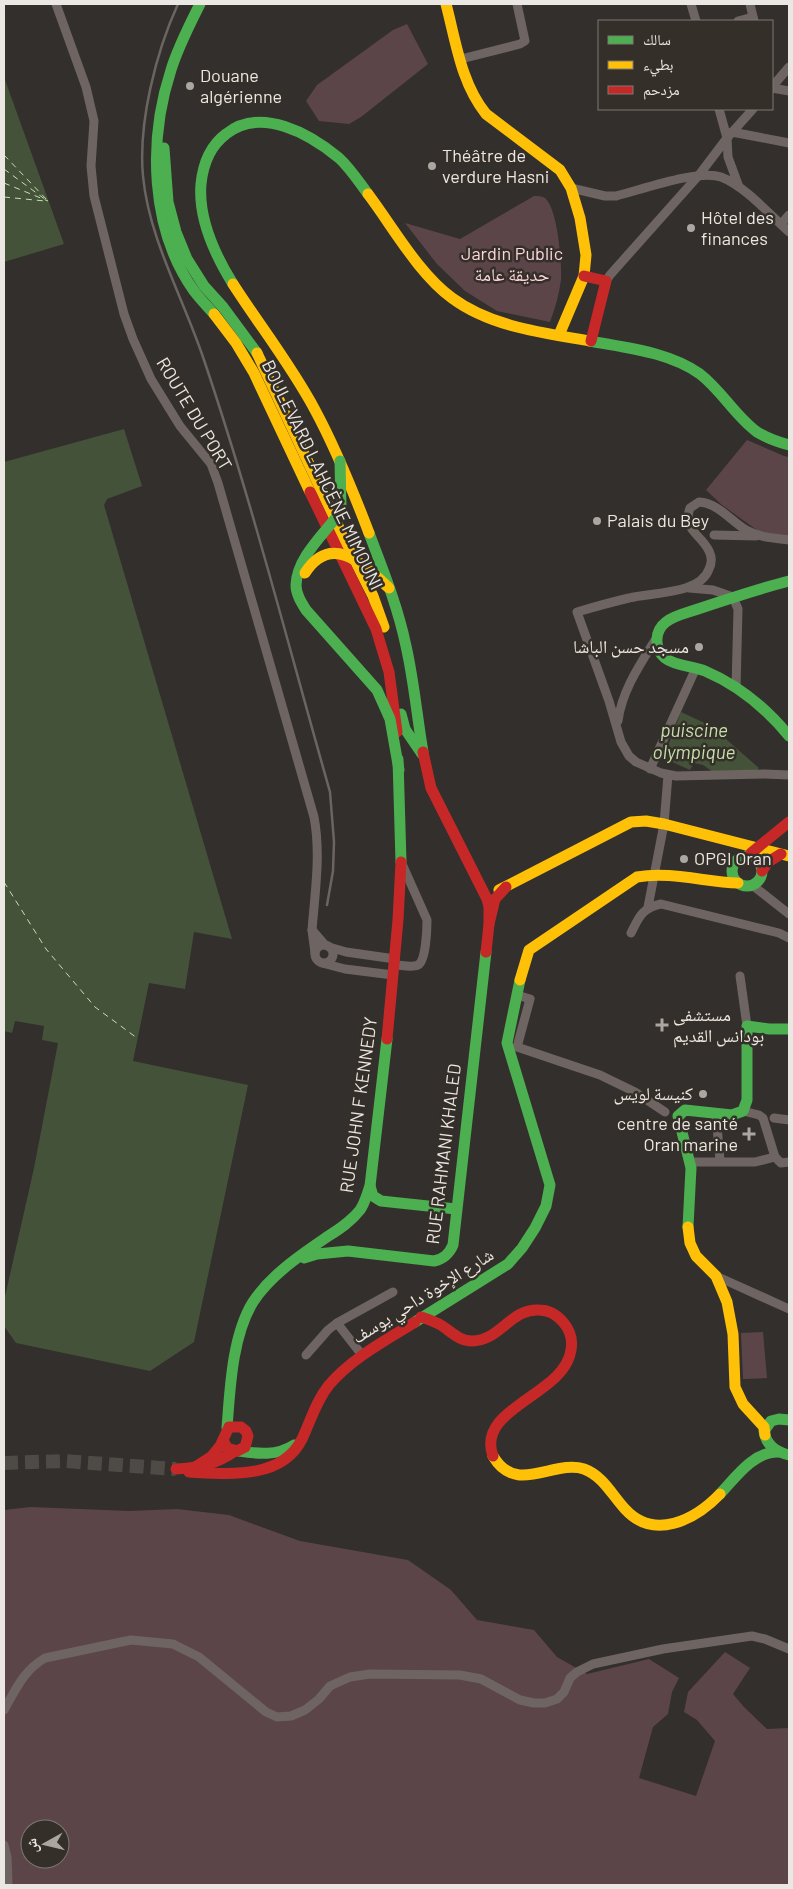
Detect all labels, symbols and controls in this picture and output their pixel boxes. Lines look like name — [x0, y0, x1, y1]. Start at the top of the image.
legend — [598, 20, 773, 110]
text: سالك — [643, 30, 671, 48]
text: بطيء — [643, 55, 673, 77]
place label: Douane algérienne — [200, 64, 282, 107]
marker: Douane algérienne — [184, 80, 196, 92]
text: مزدحم — [643, 80, 680, 100]
place label: Théâtre de verdure Hasni — [442, 144, 549, 187]
marker: Théâtre de verdure Hasni — [426, 160, 438, 172]
place label: Hôtel des finances — [701, 206, 774, 249]
marker: Hôtel des finances — [685, 222, 697, 234]
park label: Jardin Public حديقة عامة — [461, 242, 563, 285]
street label: ROUTE DU PORT — [152, 353, 237, 474]
street label: BOULEVARD LAHCÈNE MIMOUNI — [258, 356, 388, 593]
place label: Palais du Bey — [607, 509, 709, 531]
marker: Palais du Bey — [591, 515, 603, 527]
place label: مسجد حسن الباشا — [573, 635, 689, 658]
marker: مسجد حسن الباشا — [693, 641, 705, 653]
water label: puiscine olympique — [653, 718, 736, 763]
place label: OPGI Oran — [694, 847, 772, 869]
marker: OPGI Oran — [678, 853, 690, 865]
place label: مستشفى بودانس القديم — [673, 1003, 764, 1048]
street label: RUE JOHN F KENNEDY — [335, 1015, 381, 1194]
marker: مستشفى بودانس القديم — [655, 1018, 669, 1032]
street label: RUE RAHMANI KHALED — [421, 1062, 465, 1245]
place label: كنيسة لويس — [613, 1082, 694, 1105]
marker: كنيسة لويس — [697, 1088, 709, 1100]
place label: centre de santé Oran marine — [617, 1112, 738, 1155]
marker: centre de santé Oran marine — [742, 1127, 756, 1141]
street label: شارع الإخوة داحي يوسف — [348, 1243, 500, 1351]
north arrow — [20, 1819, 70, 1869]
text: ش — [22, 1837, 42, 1854]

